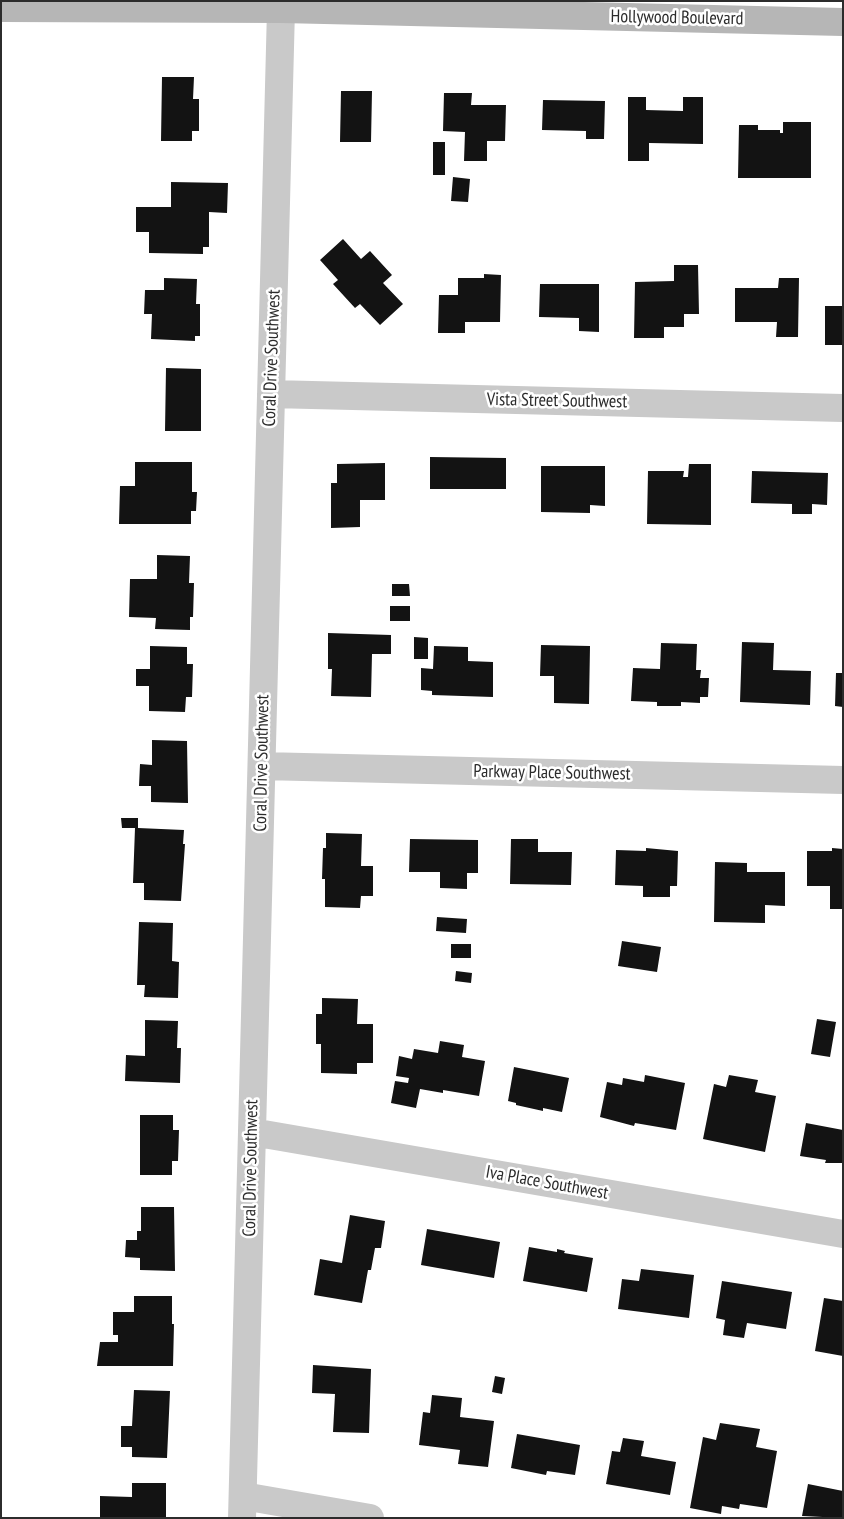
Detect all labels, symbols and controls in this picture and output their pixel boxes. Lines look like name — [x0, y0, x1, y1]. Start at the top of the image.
street label: Hollywood Boulevard — [610, 6, 744, 30]
street label: Coral Drive Southwest — [259, 289, 285, 427]
street label: Vista Street Southwest — [487, 389, 627, 413]
street label: Coral Drive Southwest — [250, 694, 274, 832]
street label: Parkway Place Southwest — [473, 761, 631, 785]
street label: Coral Drive Southwest — [239, 1099, 263, 1237]
street label: Iva Place Southwest — [484, 1162, 610, 1204]

